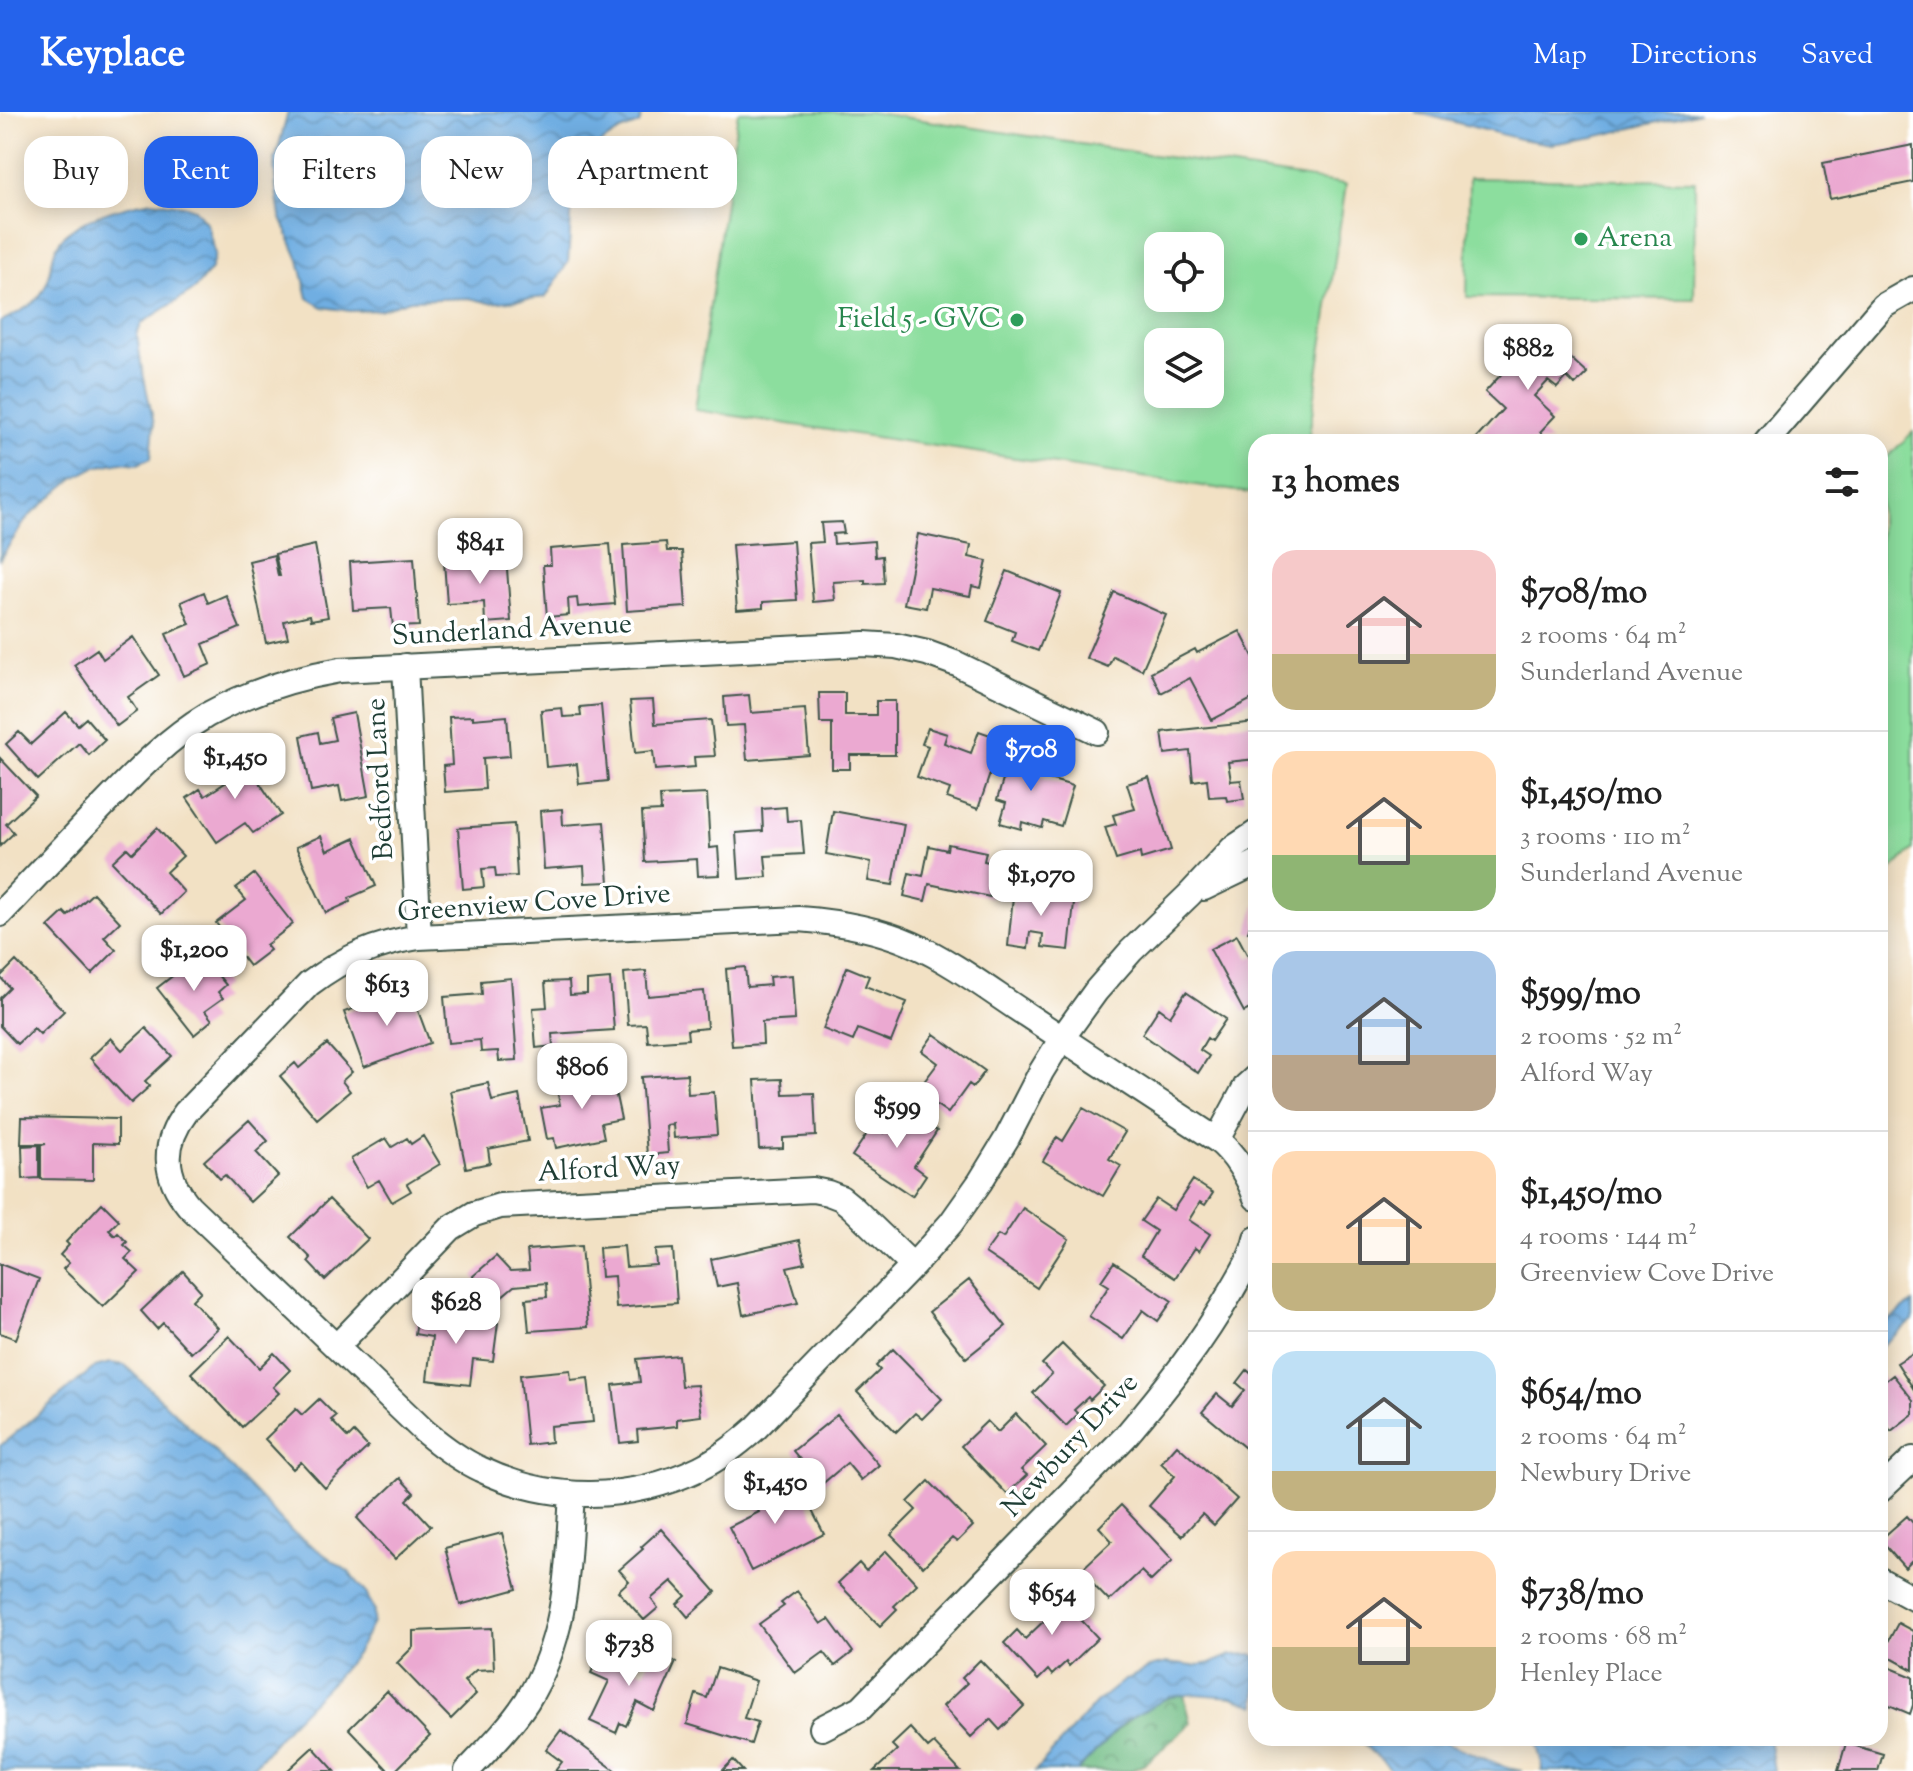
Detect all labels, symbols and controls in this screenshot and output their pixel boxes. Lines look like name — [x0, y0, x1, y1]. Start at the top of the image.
text: Keyplace — [40, 29, 185, 83]
text: Map — [1533, 36, 1587, 76]
text: Directions — [1631, 36, 1757, 76]
text: Saved — [1801, 36, 1873, 76]
chip: Buy — [24, 136, 128, 208]
chip: Rent — [144, 136, 258, 208]
chip: Filters — [274, 136, 405, 208]
chip: New — [421, 136, 532, 208]
chip: Apartment — [548, 136, 737, 208]
place label: Arena — [1597, 219, 1672, 259]
marker: Arena — [1572, 230, 1590, 248]
map controls — [1144, 232, 1224, 408]
button: locate — [1144, 232, 1224, 312]
place label: Field 5 - GVC — [837, 300, 1001, 340]
marker: Field 5 - GVC — [1008, 311, 1026, 329]
pin: $882 — [1481, 324, 1575, 392]
button: layers — [1144, 328, 1224, 408]
text: $882 — [1502, 331, 1554, 368]
text: 13 homes — [1272, 458, 1400, 507]
icon: filters — [1820, 460, 1864, 504]
pin: $841 — [433, 518, 527, 586]
text: $841 — [456, 525, 504, 562]
text: $708/mo — [1520, 569, 1647, 618]
icon: home — [1336, 582, 1432, 678]
street label: Sunderland Avenue — [391, 605, 633, 657]
text: 2 rooms · 64 m² — [1520, 618, 1687, 655]
text: Sunderland Avenue — [1520, 655, 1743, 692]
street label: Bedford Lane — [357, 697, 405, 861]
pin: $708 — [984, 725, 1078, 793]
text: $708 — [1004, 732, 1058, 769]
pin: $1,450 — [170, 733, 300, 801]
text: $1,450 — [203, 740, 267, 777]
text: $1,450/mo — [1520, 770, 1662, 819]
icon: home — [1336, 783, 1432, 879]
text: 3 rooms · 110 m² — [1520, 819, 1691, 856]
pin: $1,070 — [976, 850, 1106, 918]
text: Sunderland Avenue — [1520, 856, 1743, 893]
text: $1,070 — [1007, 857, 1075, 894]
street label: Greenview Cove Drive — [396, 875, 672, 933]
pin: $1,200 — [129, 925, 259, 993]
text: $1,200 — [160, 932, 228, 969]
pin: $613 — [340, 960, 434, 1028]
text: $613 — [364, 967, 410, 1004]
text: $599/mo — [1520, 970, 1641, 1019]
icon: home — [1336, 983, 1432, 1079]
text: 2 rooms · 52 m² — [1520, 1019, 1682, 1056]
pin: $806 — [535, 1043, 629, 1111]
text: $806 — [555, 1050, 609, 1087]
text: Alford Way — [1520, 1056, 1653, 1093]
pin: $599 — [850, 1082, 944, 1150]
text: $599 — [873, 1089, 921, 1126]
street label: Alford Way — [536, 1146, 682, 1194]
text: $1,450/mo — [1520, 1170, 1662, 1219]
icon: home — [1336, 1183, 1432, 1279]
text: 4 rooms · 144 m² — [1520, 1219, 1697, 1256]
text: Greenview Cove Drive — [1520, 1256, 1774, 1293]
pin: $628 — [409, 1278, 503, 1346]
text: $628 — [430, 1285, 482, 1322]
street label: Newbury Drive — [993, 1365, 1149, 1527]
text: $654/mo — [1520, 1370, 1642, 1419]
icon: home — [1336, 1383, 1432, 1479]
text: 2 rooms · 64 m² — [1520, 1419, 1687, 1456]
text: Newbury Drive — [1520, 1456, 1691, 1493]
pin: $1,450 — [710, 1458, 840, 1526]
text: $1,450 — [743, 1465, 807, 1502]
pin: $654 — [1005, 1569, 1099, 1637]
text: $738/mo — [1520, 1570, 1644, 1619]
text: $654 — [1028, 1576, 1076, 1613]
icon: home — [1336, 1583, 1432, 1679]
text: 2 rooms · 68 m² — [1520, 1619, 1687, 1656]
pin: $738 — [582, 1620, 676, 1688]
text: $738 — [604, 1627, 654, 1664]
text: Henley Place — [1520, 1656, 1663, 1693]

